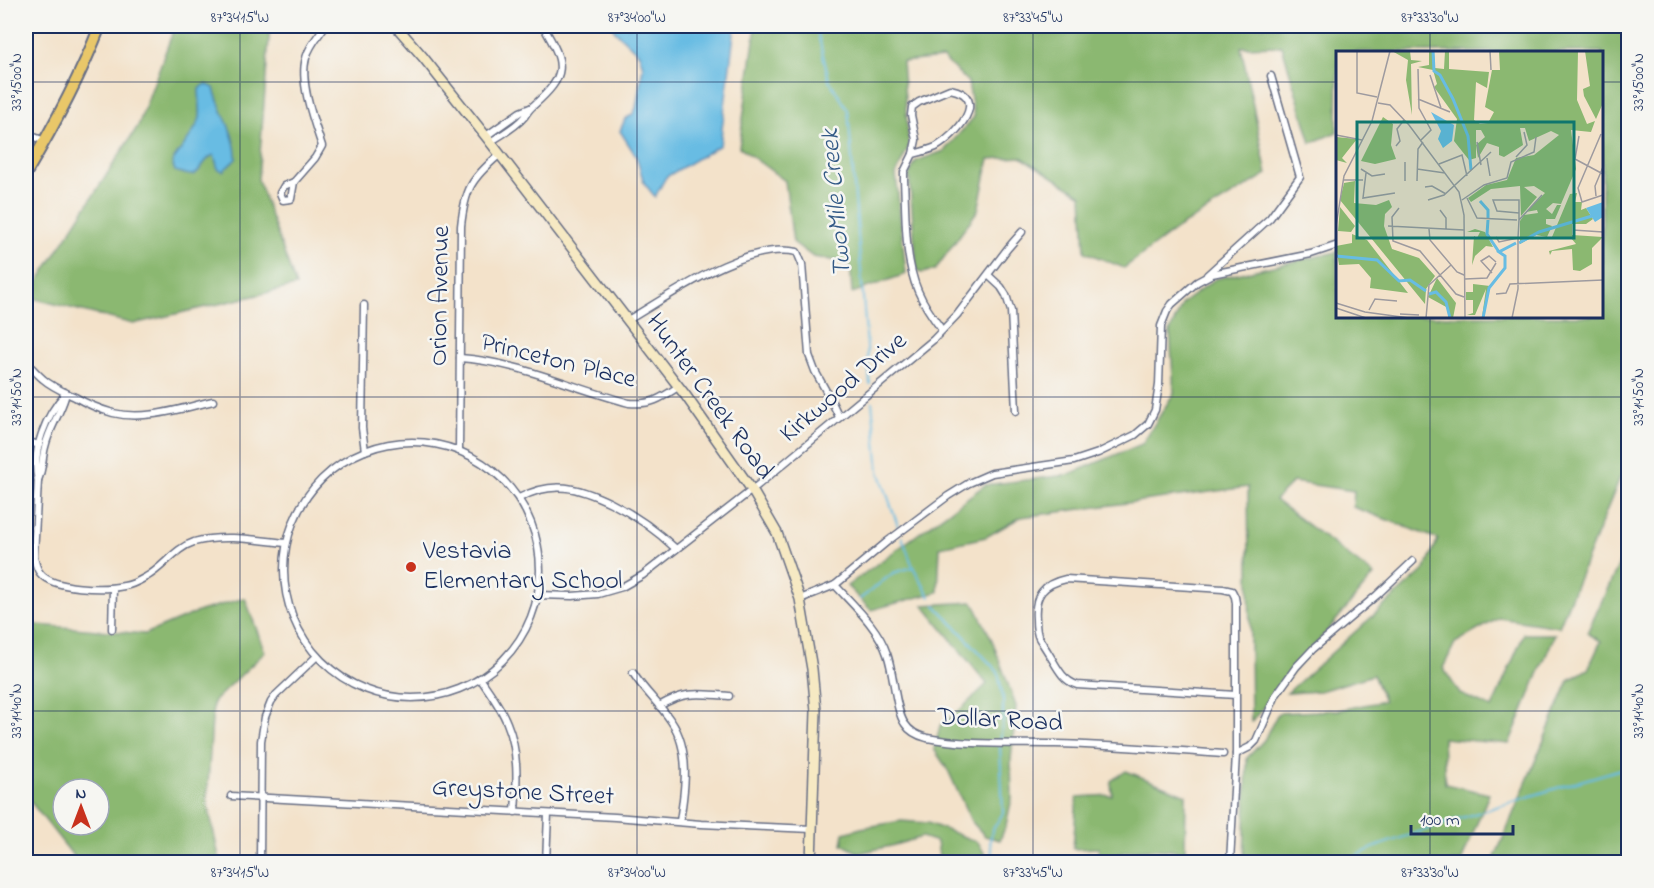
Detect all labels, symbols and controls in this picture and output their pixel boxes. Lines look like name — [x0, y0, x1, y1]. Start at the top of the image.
text: 87°34'15"W — [211, 7, 269, 29]
text: 87°34'00"W — [608, 7, 666, 29]
text: 87°33'45"W — [1003, 7, 1063, 29]
text: 87°33'30"W — [1401, 7, 1459, 29]
inset map — [1336, 51, 1603, 318]
text: 33°15'00"N — [6, 53, 28, 111]
text: 33°15'00"N — [1628, 53, 1650, 111]
water label: TwoMile Creek — [811, 126, 863, 279]
street label: Orion Avenue — [421, 225, 461, 367]
street label: Hunter Creek Road — [636, 306, 783, 488]
street label: Kirkwood Drive — [772, 323, 916, 453]
street label: Princeton Place — [476, 324, 640, 400]
text: 33°14'50"N — [6, 368, 28, 426]
text: 33°14'50"N — [1628, 368, 1650, 426]
place label: Vestavia Elementary School — [422, 533, 622, 601]
marker: Vestavia Elementary School — [404, 560, 418, 574]
text: 33°14'40"N — [6, 683, 28, 739]
text: 33°14'40"N — [1628, 683, 1650, 739]
street label: Dollar Road — [935, 699, 1064, 743]
street label: Greystone Street — [431, 769, 615, 817]
north arrow — [51, 777, 111, 837]
text: N — [76, 782, 87, 806]
scale bar — [1411, 798, 1513, 836]
text: 100 m — [1420, 808, 1460, 834]
text: 87°34'15"W — [211, 862, 269, 884]
text: 87°34'00"W — [608, 862, 666, 884]
text: 87°33'45"W — [1003, 862, 1063, 884]
text: 87°33'30"W — [1401, 862, 1459, 884]

